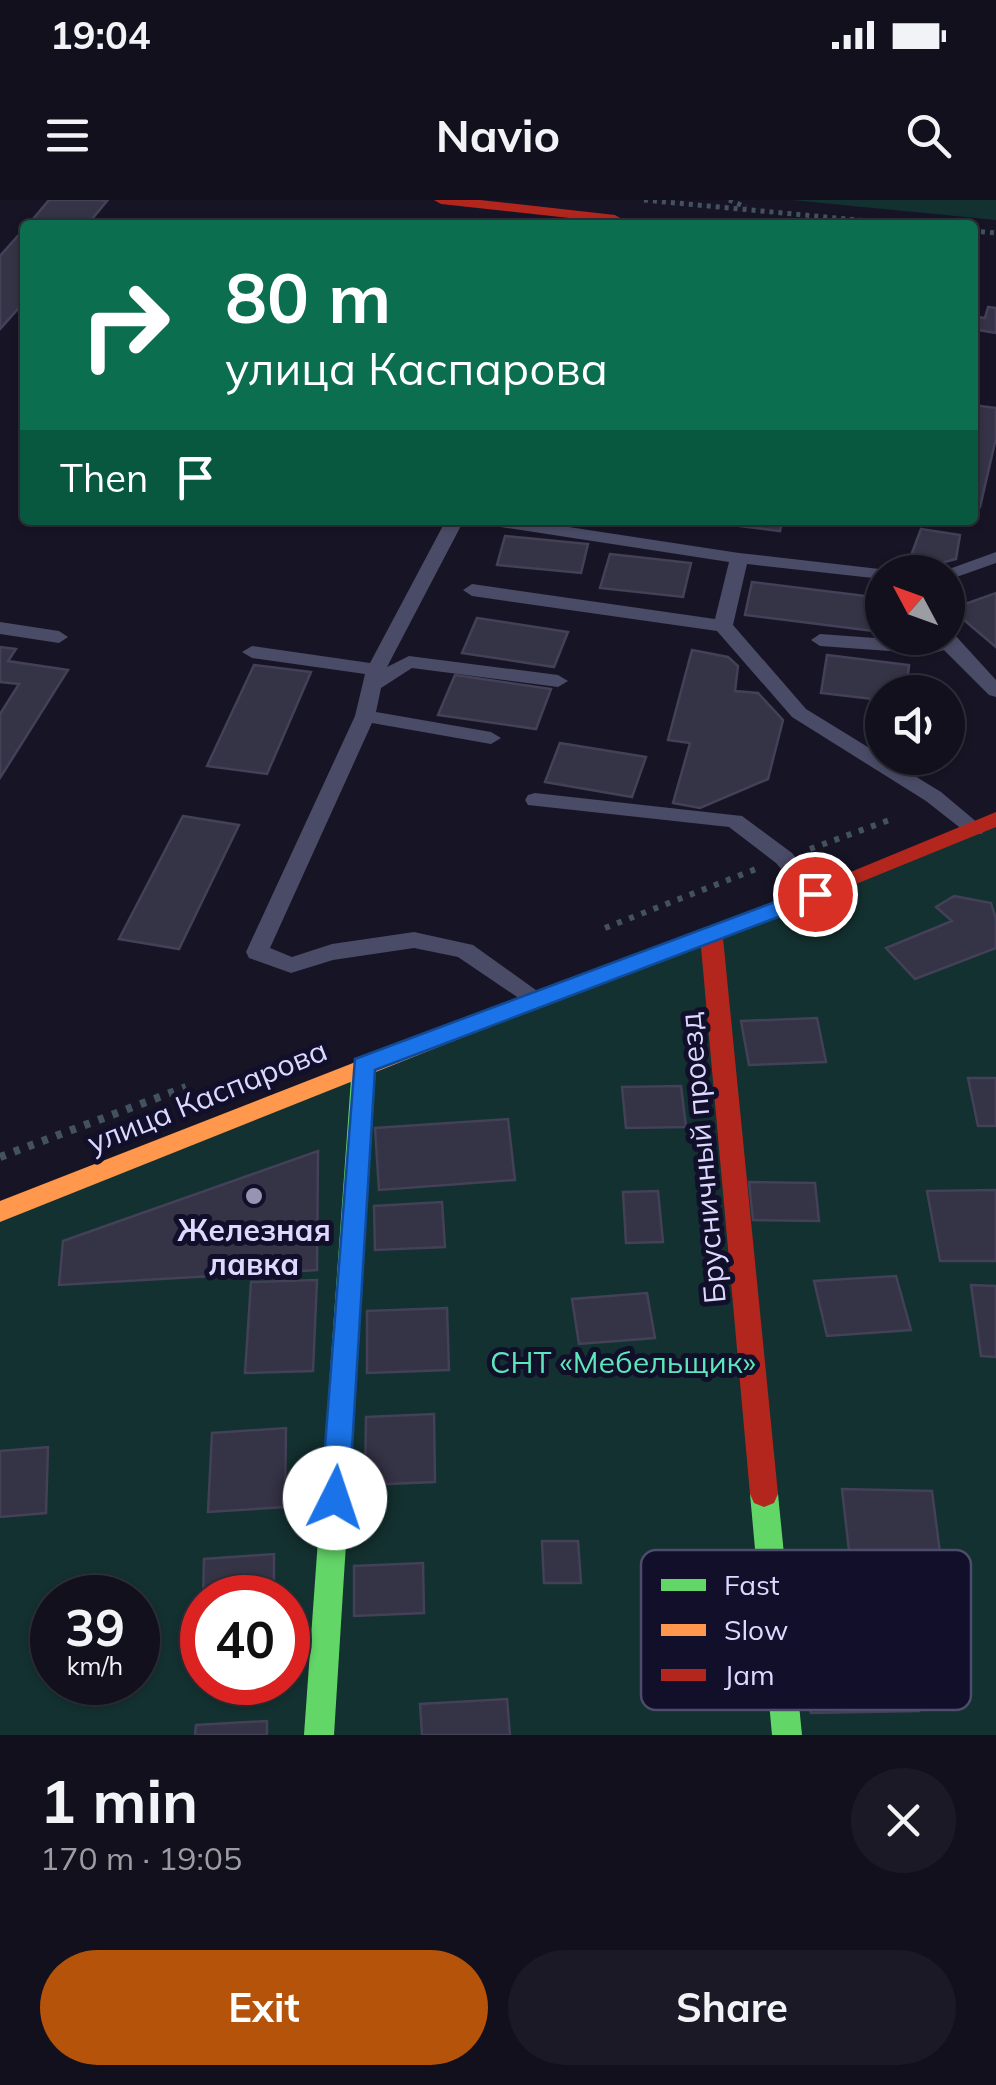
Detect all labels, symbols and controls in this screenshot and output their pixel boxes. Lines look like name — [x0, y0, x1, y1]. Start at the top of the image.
text: 19:04 — [50, 11, 151, 59]
text: Navio — [436, 107, 560, 163]
icon: menu — [40, 108, 95, 163]
icon: search — [901, 108, 956, 163]
text: 80 m — [225, 253, 391, 341]
icon: right — [60, 260, 190, 390]
text: улица Каспарова — [225, 340, 608, 396]
icon: arrive — [168, 450, 223, 505]
text: Then — [60, 454, 148, 502]
north arrow — [865, 555, 965, 655]
map controls — [865, 555, 965, 775]
button: sound — [865, 675, 965, 775]
pin — [773, 852, 858, 937]
icon: arrive — [788, 867, 843, 922]
street label: Брусничный проезд — [670, 1011, 734, 1305]
street label: улица Каспарова — [82, 1031, 332, 1161]
marker: Железная лавка — [243, 1185, 265, 1207]
place label: Железная лавка — [177, 1211, 331, 1283]
park label: СНТ «Мебельщик» — [490, 1343, 756, 1381]
position arrow — [283, 1446, 387, 1550]
legend — [641, 1550, 971, 1710]
text: Fast — [724, 1567, 780, 1602]
speed limit sign: 40 — [180, 1575, 310, 1705]
text: 39 — [65, 1596, 125, 1659]
text: Slow — [724, 1612, 788, 1647]
text: km/h — [67, 1650, 123, 1681]
text: Jam — [724, 1657, 775, 1692]
text: 1 min — [40, 1763, 198, 1838]
button: close — [851, 1768, 956, 1873]
text: 170 m · 19:05 — [40, 1838, 242, 1878]
button: Exit — [40, 1950, 488, 2065]
button: Share — [508, 1950, 956, 2065]

